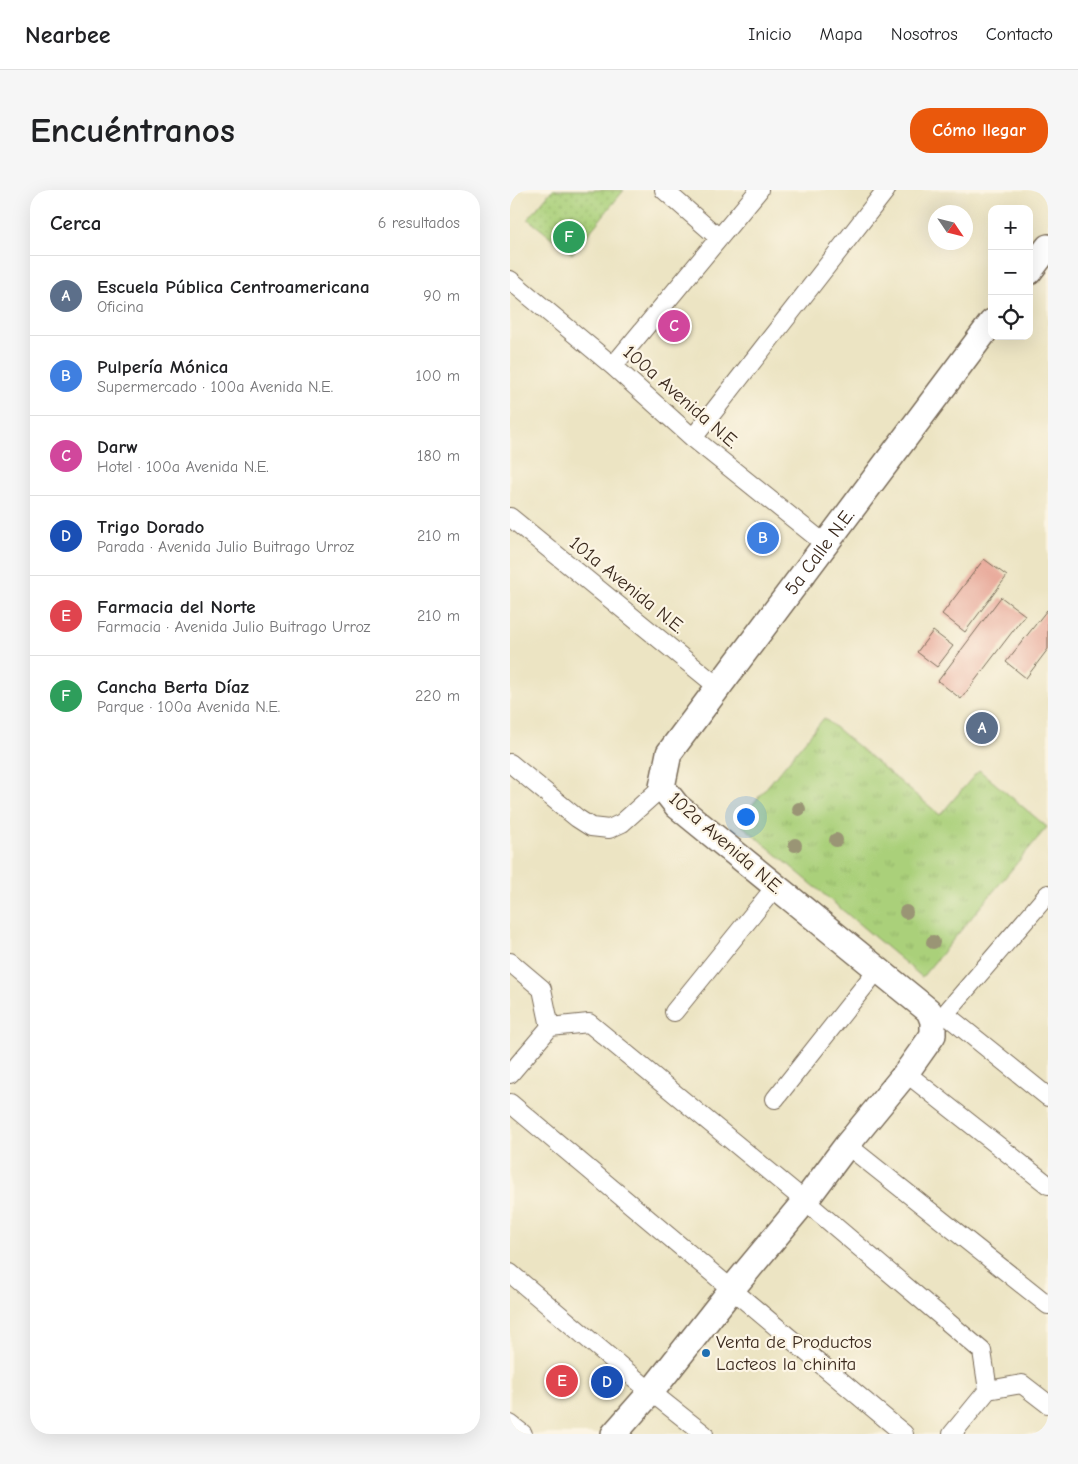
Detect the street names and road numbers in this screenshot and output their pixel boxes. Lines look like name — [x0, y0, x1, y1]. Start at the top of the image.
street label: 100a Avenida N.E. — [619, 341, 743, 453]
street label: 5a Calle N.E. — [780, 504, 859, 599]
street label: 101a Avenida N.E. — [565, 532, 689, 638]
street label: 102a Avenida N.E. — [664, 787, 788, 899]

